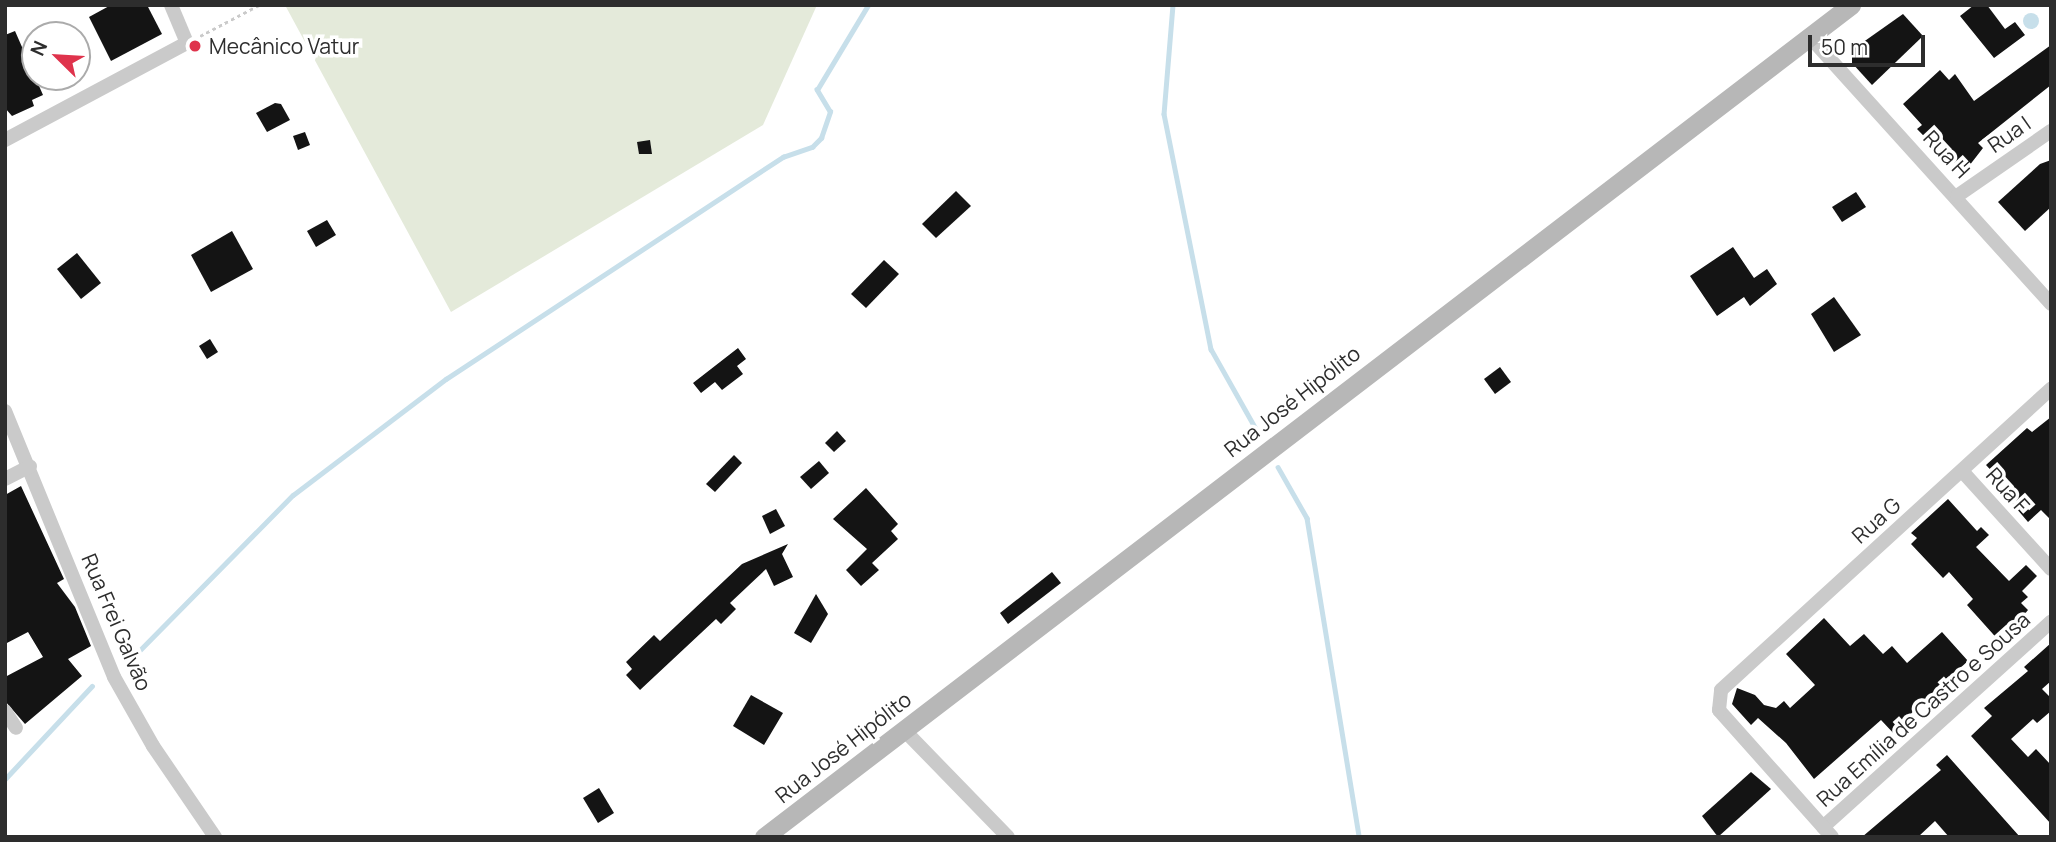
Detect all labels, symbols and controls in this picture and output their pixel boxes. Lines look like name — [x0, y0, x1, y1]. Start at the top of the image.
north arrow — [21, 21, 91, 91]
scale bar — [1811, 21, 1928, 65]
place label: Mecânico Vatur — [209, 33, 359, 59]
text: 50 m — [1821, 33, 1868, 61]
text: N — [24, 37, 53, 60]
marker: Mecânico Vatur — [187, 38, 203, 54]
street label: Rua I — [1983, 110, 2035, 158]
street label: Rua H — [1919, 125, 1975, 183]
street label: Rua José Hipólito — [1219, 340, 1365, 462]
street label: Rua F — [1981, 462, 2035, 518]
street label: Rua G — [1847, 492, 1905, 548]
street label: Rua Frei Galvão — [77, 550, 157, 694]
street label: Rua Emília de Castro e Sousa — [1811, 607, 2035, 811]
street label: Rua José Hipólito — [770, 686, 916, 808]

